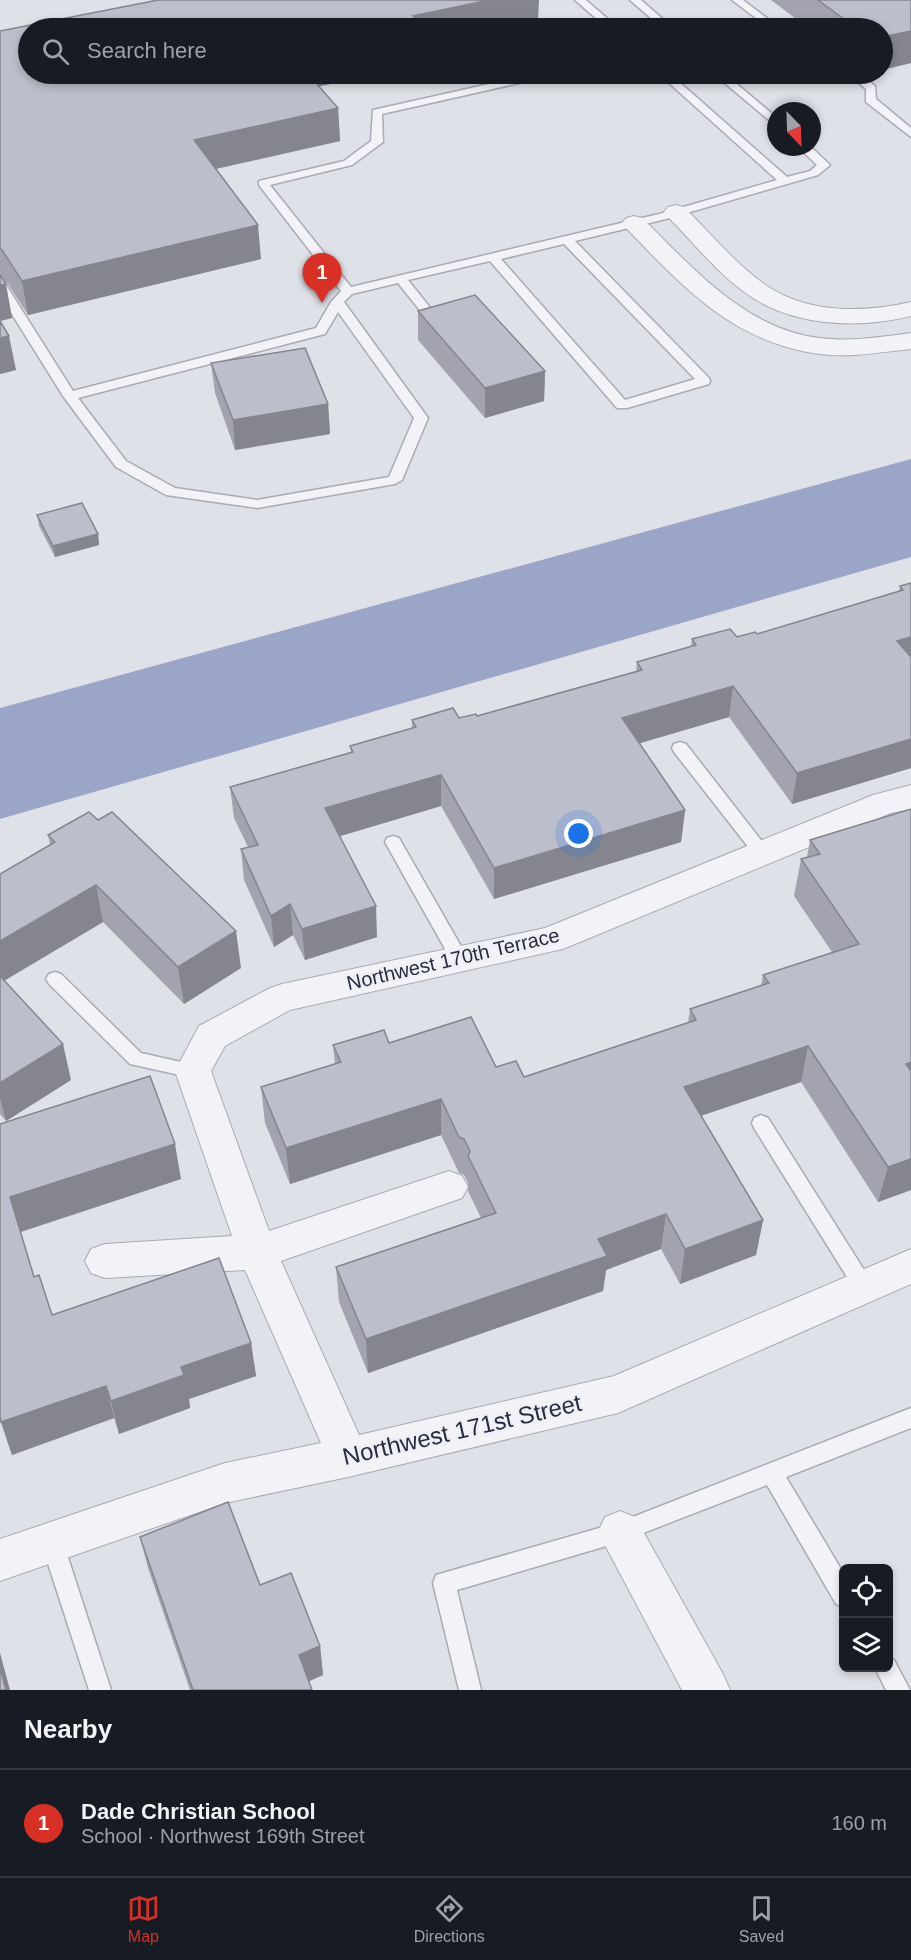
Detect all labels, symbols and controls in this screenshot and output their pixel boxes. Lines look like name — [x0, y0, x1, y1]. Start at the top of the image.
search box — [18, 18, 893, 84]
icon: search — [39, 35, 72, 68]
text: Search here — [87, 38, 207, 63]
north arrow — [767, 102, 821, 156]
pin: 1 — [302, 254, 342, 303]
your location — [564, 819, 593, 848]
street label: Northwest 170th Terrace — [345, 924, 561, 994]
street label: Northwest 171st Street — [340, 1389, 584, 1470]
map controls — [839, 1564, 893, 1672]
button: locate — [839, 1564, 893, 1618]
button: layers — [839, 1618, 893, 1672]
text: Nearby — [24, 1714, 112, 1744]
text: Dade Christian School — [81, 1799, 316, 1824]
text: 1 — [38, 1812, 49, 1834]
text: 160 m — [831, 1812, 887, 1834]
text: School · Northwest 169th Street — [81, 1825, 364, 1847]
tab: Map — [127, 1892, 160, 1946]
tab: Directions — [414, 1892, 485, 1946]
tab: Saved — [739, 1892, 784, 1946]

